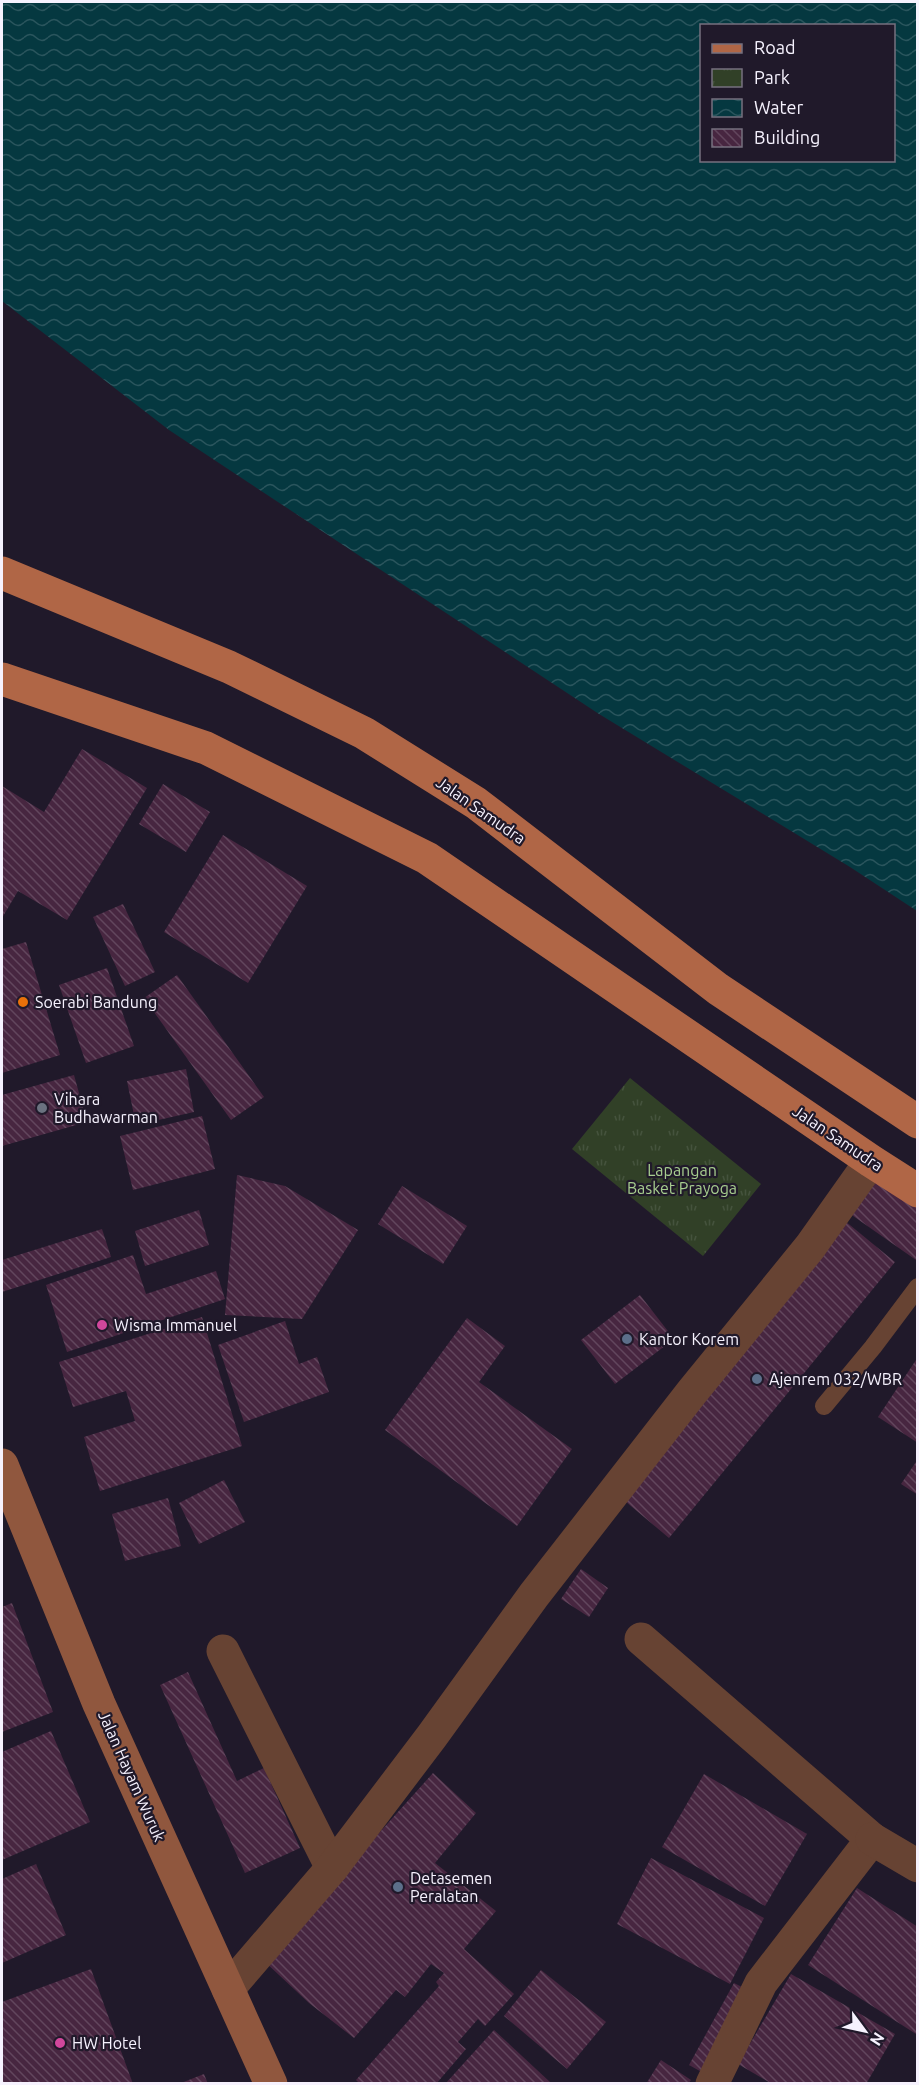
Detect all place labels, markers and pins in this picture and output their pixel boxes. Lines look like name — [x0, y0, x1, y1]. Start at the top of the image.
place label: Soerabi Bandung — [35, 993, 157, 1011]
marker: Soerabi Bandung — [16, 995, 30, 1009]
place label: Vihara Budhawarman — [54, 1090, 158, 1126]
marker: Vihara Budhawarman — [35, 1101, 49, 1115]
place label: Wisma Immanuel — [114, 1316, 237, 1334]
marker: Wisma Immanuel — [95, 1318, 109, 1332]
place label: Kantor Korem — [639, 1330, 739, 1348]
marker: Kantor Korem — [620, 1332, 634, 1346]
place label: Ajenrem 032/WBR — [769, 1370, 902, 1388]
marker: Ajenrem 032/WBR — [750, 1372, 764, 1386]
place label: Detasemen Peralatan — [410, 1869, 492, 1905]
marker: Detasemen Peralatan — [391, 1880, 405, 1894]
place label: HW Hotel — [72, 2034, 141, 2052]
marker: HW Hotel — [53, 2036, 67, 2050]

